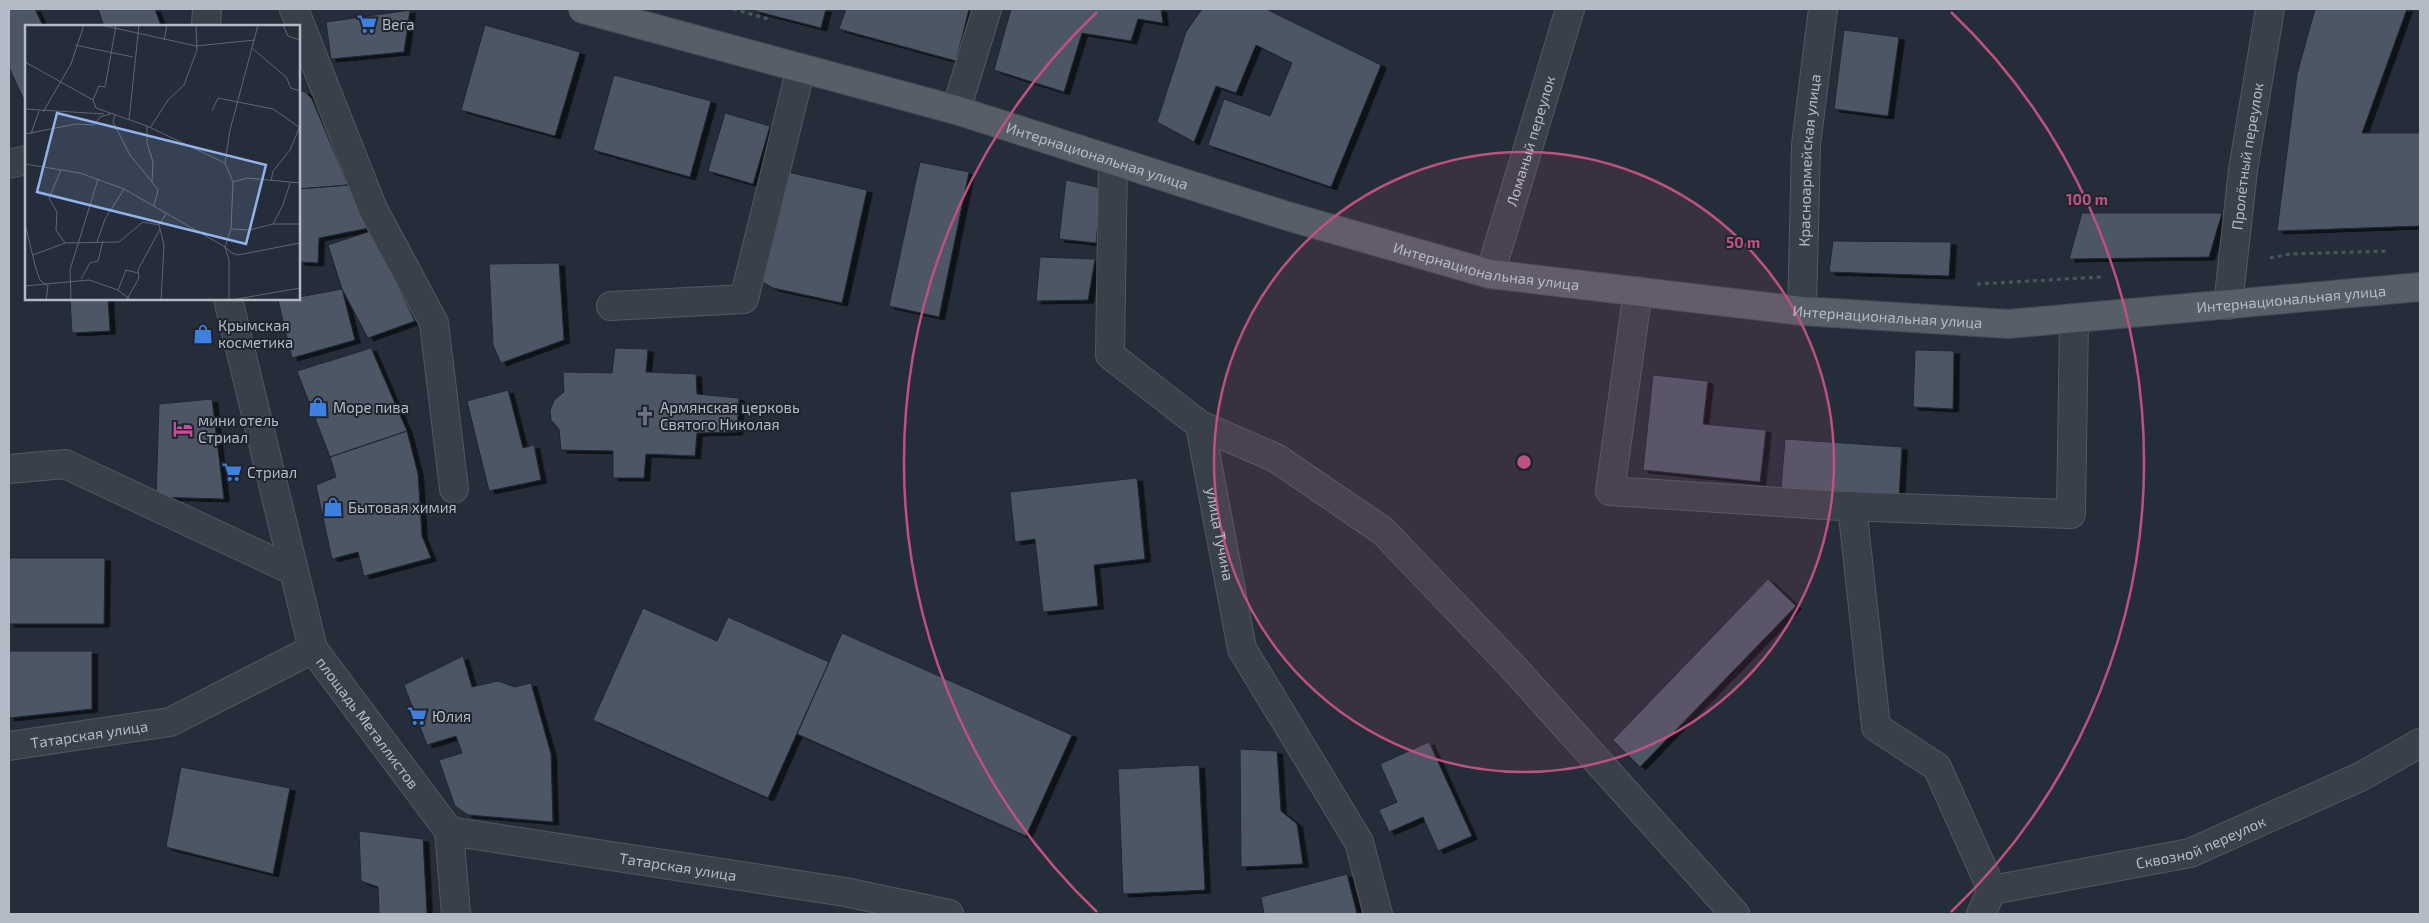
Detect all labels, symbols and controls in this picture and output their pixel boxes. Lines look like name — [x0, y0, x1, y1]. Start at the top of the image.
supermarket icon: Вега — [356, 13, 378, 35]
place label: Вега — [382, 15, 415, 33]
inset map — [25, 25, 300, 300]
street label: Ломаный переулок — [1502, 73, 1558, 208]
street label: Красноармейская улица — [1795, 73, 1824, 247]
street label: Пролётный переулок — [2227, 81, 2267, 231]
street label: Интернациональная улица — [1004, 118, 1191, 193]
text: 100 m — [2066, 190, 2108, 208]
text: 50 m — [1726, 233, 1760, 251]
street label: Интернациональная улица — [1391, 238, 1580, 294]
street label: Интернациональная улица — [2196, 281, 2387, 316]
street label: Интернациональная улица — [1792, 301, 1983, 331]
place label: Крымская косметика — [218, 316, 293, 351]
shop icon: Крымская косметика — [192, 323, 214, 345]
shop icon: Море пива — [307, 396, 329, 418]
place label: Море пива — [333, 398, 409, 416]
place label: Армянская церковь Святого Николая — [660, 398, 800, 433]
church icon: Армянская церковь Святого Николая — [634, 405, 656, 427]
place label: мини отель Стриал — [198, 411, 279, 446]
hotel icon: мини отель Стриал — [172, 418, 194, 440]
centre of rings — [1515, 453, 1533, 471]
supermarket icon: Стриал — [221, 461, 243, 483]
place label: Стриал — [247, 463, 297, 481]
street label: улица Тучина — [1202, 486, 1238, 582]
shop icon: Бытовая химия — [322, 496, 344, 518]
place label: Бытовая химия — [348, 498, 457, 516]
street label: площадь Металлистов — [313, 653, 423, 792]
supermarket icon: Юлия — [406, 705, 428, 727]
place label: Юлия — [432, 707, 471, 725]
street label: Татарская улица — [29, 716, 149, 752]
street label: Сквозной переулок — [2134, 812, 2268, 872]
street label: Татарская улица — [618, 848, 738, 884]

